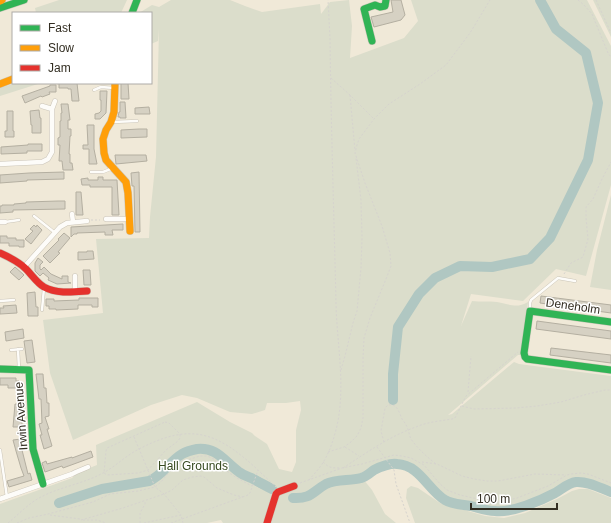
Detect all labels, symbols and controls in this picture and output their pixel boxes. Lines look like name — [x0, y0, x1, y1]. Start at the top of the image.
legend — [12, 12, 152, 84]
text: Fast — [48, 21, 72, 35]
text: Slow — [48, 41, 74, 55]
text: Jam — [48, 61, 71, 75]
street label: Deneholm — [545, 295, 601, 317]
street label: Irwin Avenue — [12, 381, 30, 451]
park label: Hall Grounds — [158, 459, 228, 473]
scale bar — [471, 485, 557, 511]
text: 100 m — [477, 492, 510, 506]

